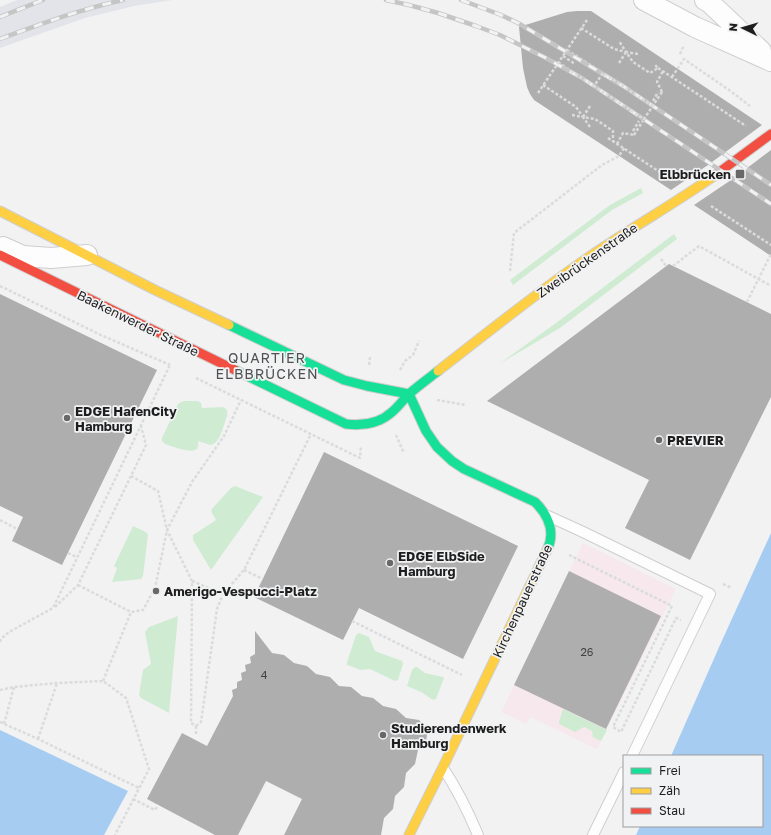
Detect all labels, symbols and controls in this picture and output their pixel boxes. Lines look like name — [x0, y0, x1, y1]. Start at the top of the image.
north arrow — [723, 8, 763, 48]
text: N — [726, 22, 739, 32]
place label: Elbbrücken — [659, 166, 731, 182]
marker: Elbbrücken — [734, 168, 746, 180]
street label: Zweibrückenstraße — [534, 219, 640, 301]
street label: Baakenwerder Straße — [75, 287, 201, 359]
district label: QUARTIER ELBBRÜCKEN — [215, 349, 319, 382]
place label: EDGE HafenCity Hamburg — [75, 403, 177, 434]
marker: EDGE HafenCity Hamburg — [62, 413, 72, 423]
place label: PREVIER — [667, 432, 724, 448]
marker: PREVIER — [654, 435, 664, 445]
street label: Kirchenpauerstraße — [489, 542, 555, 660]
place label: EDGE ElbSide Hamburg — [398, 548, 485, 579]
marker: EDGE ElbSide Hamburg — [385, 558, 395, 568]
place label: Amerigo-Vespucci-Platz — [164, 583, 317, 599]
marker: Amerigo-Vespucci-Platz — [151, 586, 161, 596]
house number: 26 — [580, 645, 594, 658]
house number: 4 — [261, 668, 268, 681]
place label: Studierendenwerk Hamburg — [391, 720, 507, 751]
marker: Studierendenwerk Hamburg — [378, 730, 388, 740]
legend — [623, 755, 763, 827]
text: Frei — [659, 763, 681, 778]
text: Zäh — [659, 783, 680, 798]
text: Stau — [659, 803, 685, 818]

